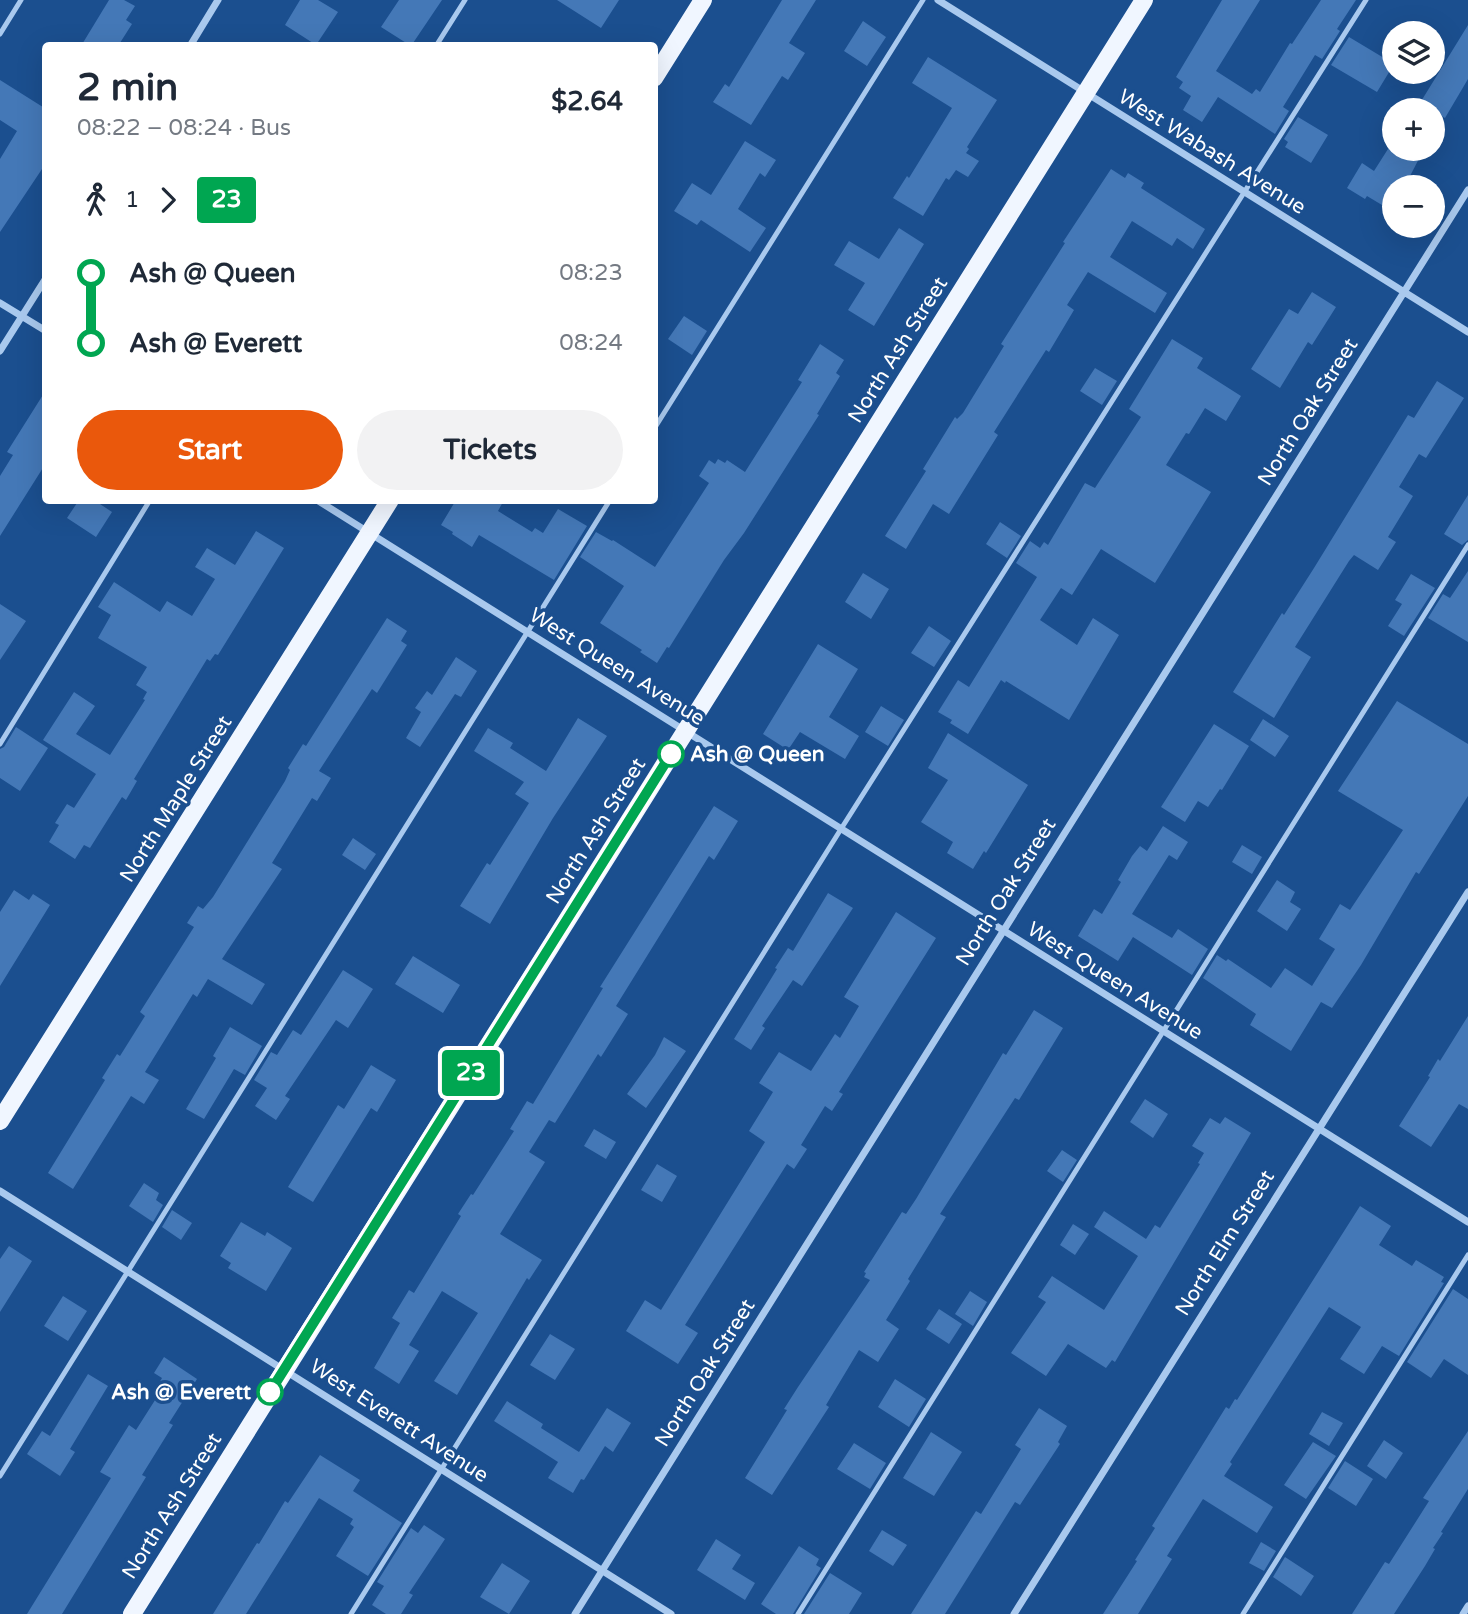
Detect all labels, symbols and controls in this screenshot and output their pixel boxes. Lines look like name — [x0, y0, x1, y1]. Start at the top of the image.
map controls — [1382, 21, 1445, 238]
button: layers — [1382, 21, 1445, 84]
text: 2 min — [77, 65, 178, 111]
street label: West Wabash Avenue — [1114, 84, 1310, 220]
text: $2.64 — [551, 86, 623, 117]
button: + — [1382, 98, 1445, 161]
text: 08:22 – 08:24 · Bus — [77, 114, 291, 142]
button: − — [1382, 175, 1445, 238]
icon: walk — [77, 181, 115, 219]
icon: forward — [149, 181, 187, 219]
text: 23 — [211, 185, 242, 214]
text: 1 — [125, 186, 139, 214]
text: Ash @ Queen — [129, 258, 296, 289]
text: 08:23 — [559, 259, 623, 287]
street label: North Ash Street — [843, 272, 953, 428]
text: Ash @ Everett — [129, 328, 302, 359]
text: 08:24 — [559, 329, 623, 357]
street label: North Oak Street — [1253, 334, 1363, 490]
button: Start — [77, 410, 343, 490]
button: Tickets — [357, 410, 623, 490]
street label: West Queen Avenue — [525, 603, 710, 731]
street label: North Maple Street — [115, 711, 237, 887]
marker: Ash @ Queen — [658, 741, 684, 767]
place label: Ash @ Queen — [690, 742, 825, 767]
street label: North Ash Street — [541, 753, 651, 909]
street label: North Oak Street — [951, 814, 1061, 970]
street label: West Queen Avenue — [1023, 917, 1208, 1045]
line badge: 23 — [440, 1050, 503, 1096]
text: 23 — [456, 1058, 486, 1087]
street label: North Elm Street — [1170, 1166, 1280, 1320]
street label: North Oak Street — [650, 1295, 760, 1451]
street label: West Everett Avenue — [305, 1354, 493, 1488]
marker: Ash @ Everett — [257, 1379, 283, 1405]
place label: Ash @ Everett — [111, 1380, 251, 1405]
street label: North Ash Street — [117, 1428, 227, 1584]

